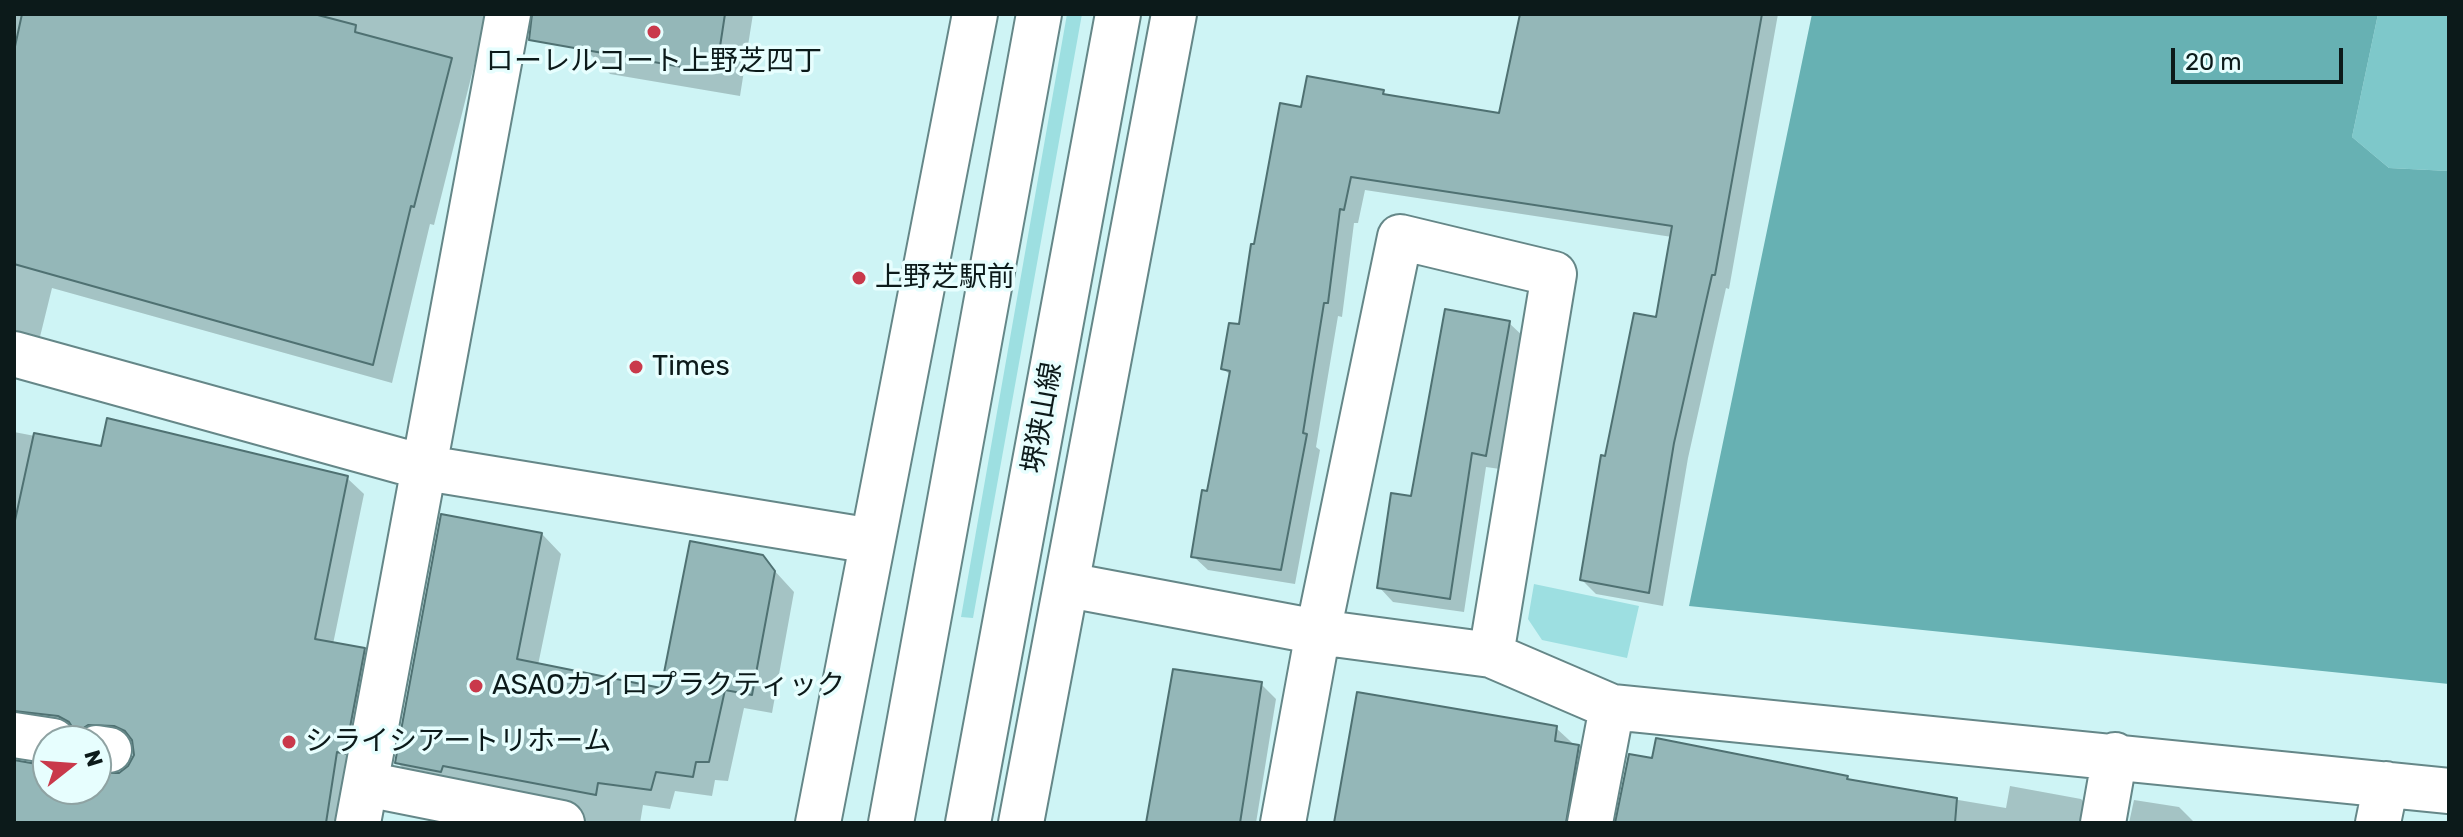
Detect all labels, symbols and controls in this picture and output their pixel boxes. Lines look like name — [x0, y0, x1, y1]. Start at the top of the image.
marker: ローレルコート上野芝四丁 — [645, 23, 663, 41]
scale bar — [2175, 32, 2347, 82]
place label: ローレルコート上野芝四丁 — [486, 45, 822, 79]
text: 20 m — [2185, 48, 2242, 76]
place label: 上野芝駅前 — [875, 261, 1015, 295]
marker: 上野芝駅前 — [850, 269, 868, 287]
place label: Times — [652, 350, 730, 384]
marker: Times — [627, 358, 645, 376]
street label: 堺狭山線 — [1017, 360, 1069, 476]
place label: ASAOカイロプラクティック — [492, 669, 845, 703]
marker: ASAOカイロプラクティック — [467, 677, 485, 695]
north arrow — [32, 725, 112, 805]
place label: シライシアートリホーム — [305, 725, 611, 759]
marker: シライシアートリホーム — [280, 733, 298, 751]
text: N — [78, 747, 109, 770]

